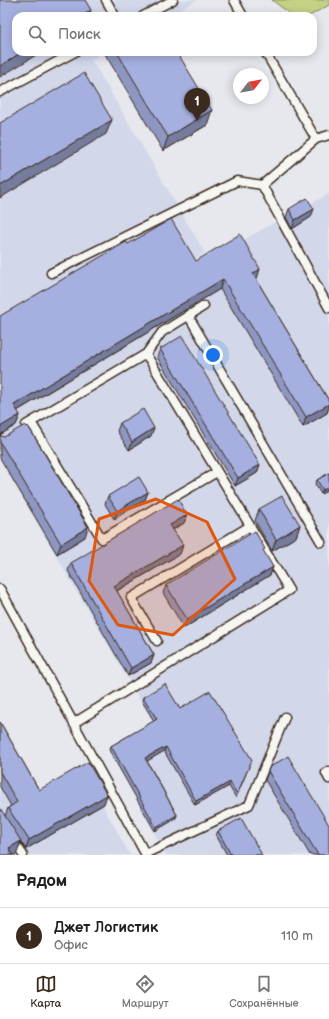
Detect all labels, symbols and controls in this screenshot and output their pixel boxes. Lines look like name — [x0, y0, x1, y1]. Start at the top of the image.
search box — [12, 12, 317, 56]
icon: search — [26, 23, 48, 45]
text: Поиск — [58, 25, 101, 44]
north arrow — [233, 68, 269, 104]
pin: 1 — [184, 88, 210, 121]
your location — [203, 345, 223, 365]
text: Рядом — [16, 871, 67, 891]
text: Джет Логистик — [54, 918, 158, 937]
text: 1 — [26, 928, 32, 944]
text: 110 m — [281, 928, 313, 944]
text: Офис — [54, 937, 88, 953]
tab: Карта — [30, 973, 61, 1010]
tab: Маршрут — [122, 973, 169, 1010]
tab: Сохранённые — [229, 973, 299, 1010]

